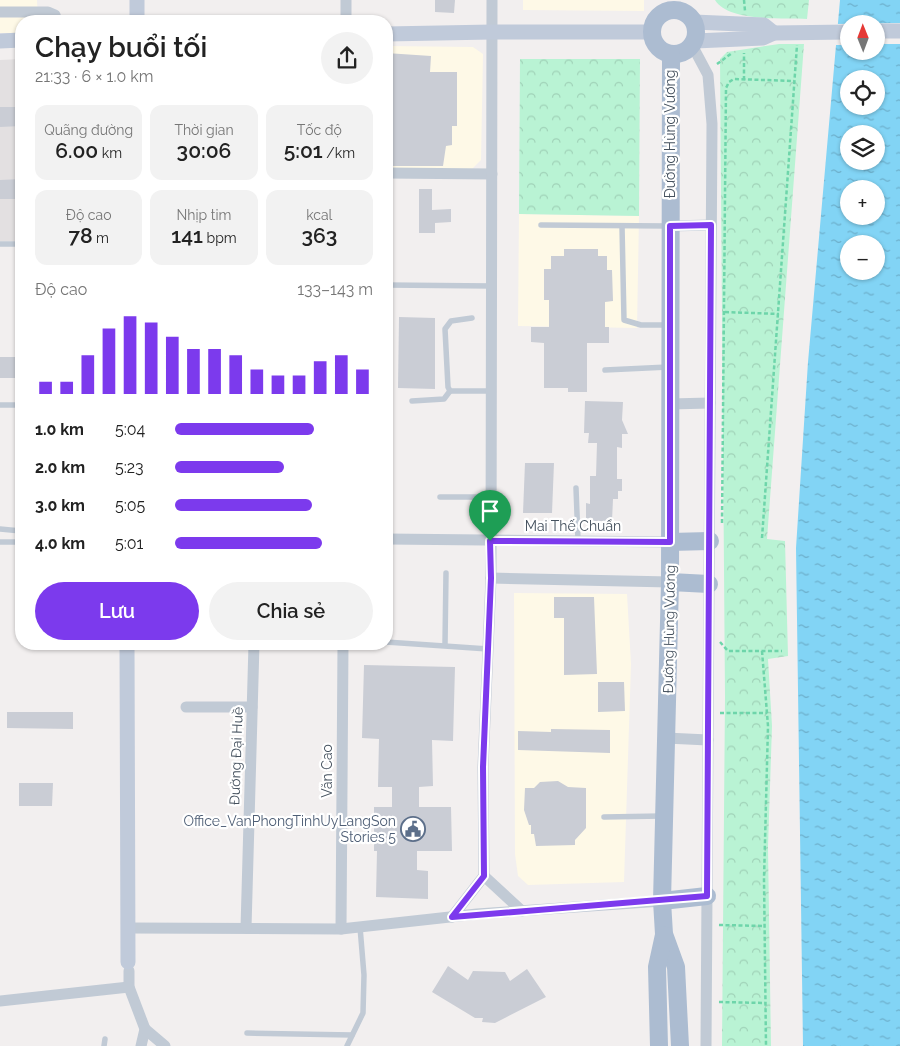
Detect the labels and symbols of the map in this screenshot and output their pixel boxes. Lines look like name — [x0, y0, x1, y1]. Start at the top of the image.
north arrow — [840, 15, 885, 60]
street label: Đường Hùng Vương — [662, 70, 678, 198]
pin — [469, 490, 511, 541]
street label: Mai Thế Chuẩn — [525, 518, 621, 534]
street label: Đường Hùng Vương — [660, 565, 678, 693]
street label: Đường Đại Huề — [226, 707, 246, 805]
street label: Văn Cao — [319, 744, 335, 798]
place label: Office_VanPhongTinhUyLangSon Stories 5 — [183, 813, 396, 845]
public building icon: Office_VanPhongTinhUyLangSon Stories 5 — [400, 816, 426, 842]

